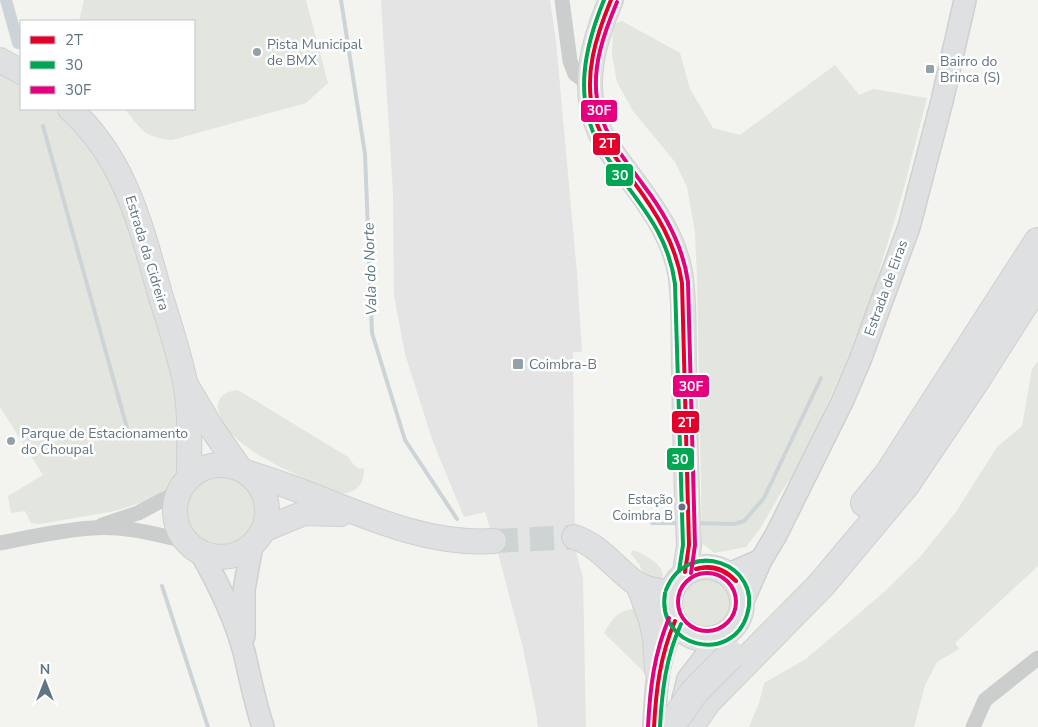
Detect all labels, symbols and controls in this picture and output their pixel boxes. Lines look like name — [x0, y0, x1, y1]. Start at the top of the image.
legend — [20, 20, 195, 110]
text: 2T — [65, 30, 83, 50]
place label: Pista Municipal de BMX — [267, 35, 363, 70]
marker: Pista Municipal de BMX — [251, 46, 263, 58]
place label: Bairro do Brinca (S) — [940, 52, 1001, 87]
text: 30 — [65, 55, 83, 75]
marker: Bairro do Brinca (S) — [924, 63, 936, 75]
text: 30F — [65, 80, 91, 100]
line badge: 30F — [580, 99, 618, 123]
text: 30F — [587, 101, 611, 120]
line badge: 2T — [592, 132, 621, 156]
text: 2T — [598, 134, 616, 153]
line badge: 30 — [605, 163, 634, 187]
text: 30 — [612, 166, 628, 185]
street label: Estrada da Cidreira — [120, 193, 174, 313]
water label: Vala do Norte — [358, 222, 382, 316]
street label: Estrada de Eiras — [860, 237, 912, 339]
place label: Coimbra-B — [529, 355, 597, 374]
marker: Coimbra-B — [511, 357, 525, 371]
line badge: 30F — [672, 374, 710, 398]
text: 30F — [679, 377, 703, 396]
line badge: 2T — [671, 410, 700, 434]
text: 2T — [677, 413, 695, 432]
place label: Parque de Estacionamento do Choupal — [21, 424, 188, 459]
marker: Parque de Estacionamento do Choupal — [5, 435, 17, 447]
line badge: 30 — [666, 447, 695, 471]
text: 30 — [672, 450, 688, 469]
place label: Estação Coimbra B — [612, 491, 673, 525]
marker: Estação Coimbra B — [677, 502, 687, 512]
north arrow — [20, 657, 70, 707]
text: N — [40, 660, 50, 679]

